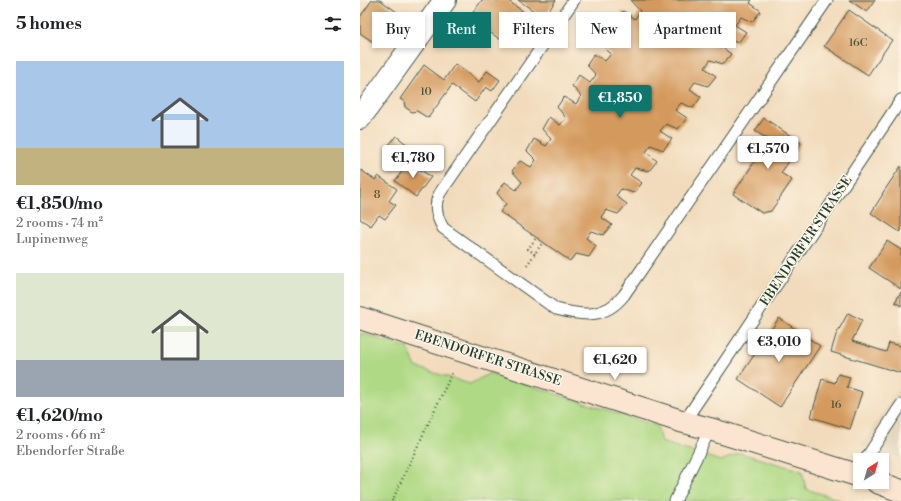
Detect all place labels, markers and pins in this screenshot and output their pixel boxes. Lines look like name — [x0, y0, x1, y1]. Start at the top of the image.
pin: €1,850 — [587, 85, 653, 119]
pin: €1,570 — [735, 136, 801, 170]
pin: €1,780 — [380, 145, 446, 179]
pin: €3,010 — [746, 329, 812, 363]
pin: €1,620 — [582, 347, 648, 381]

